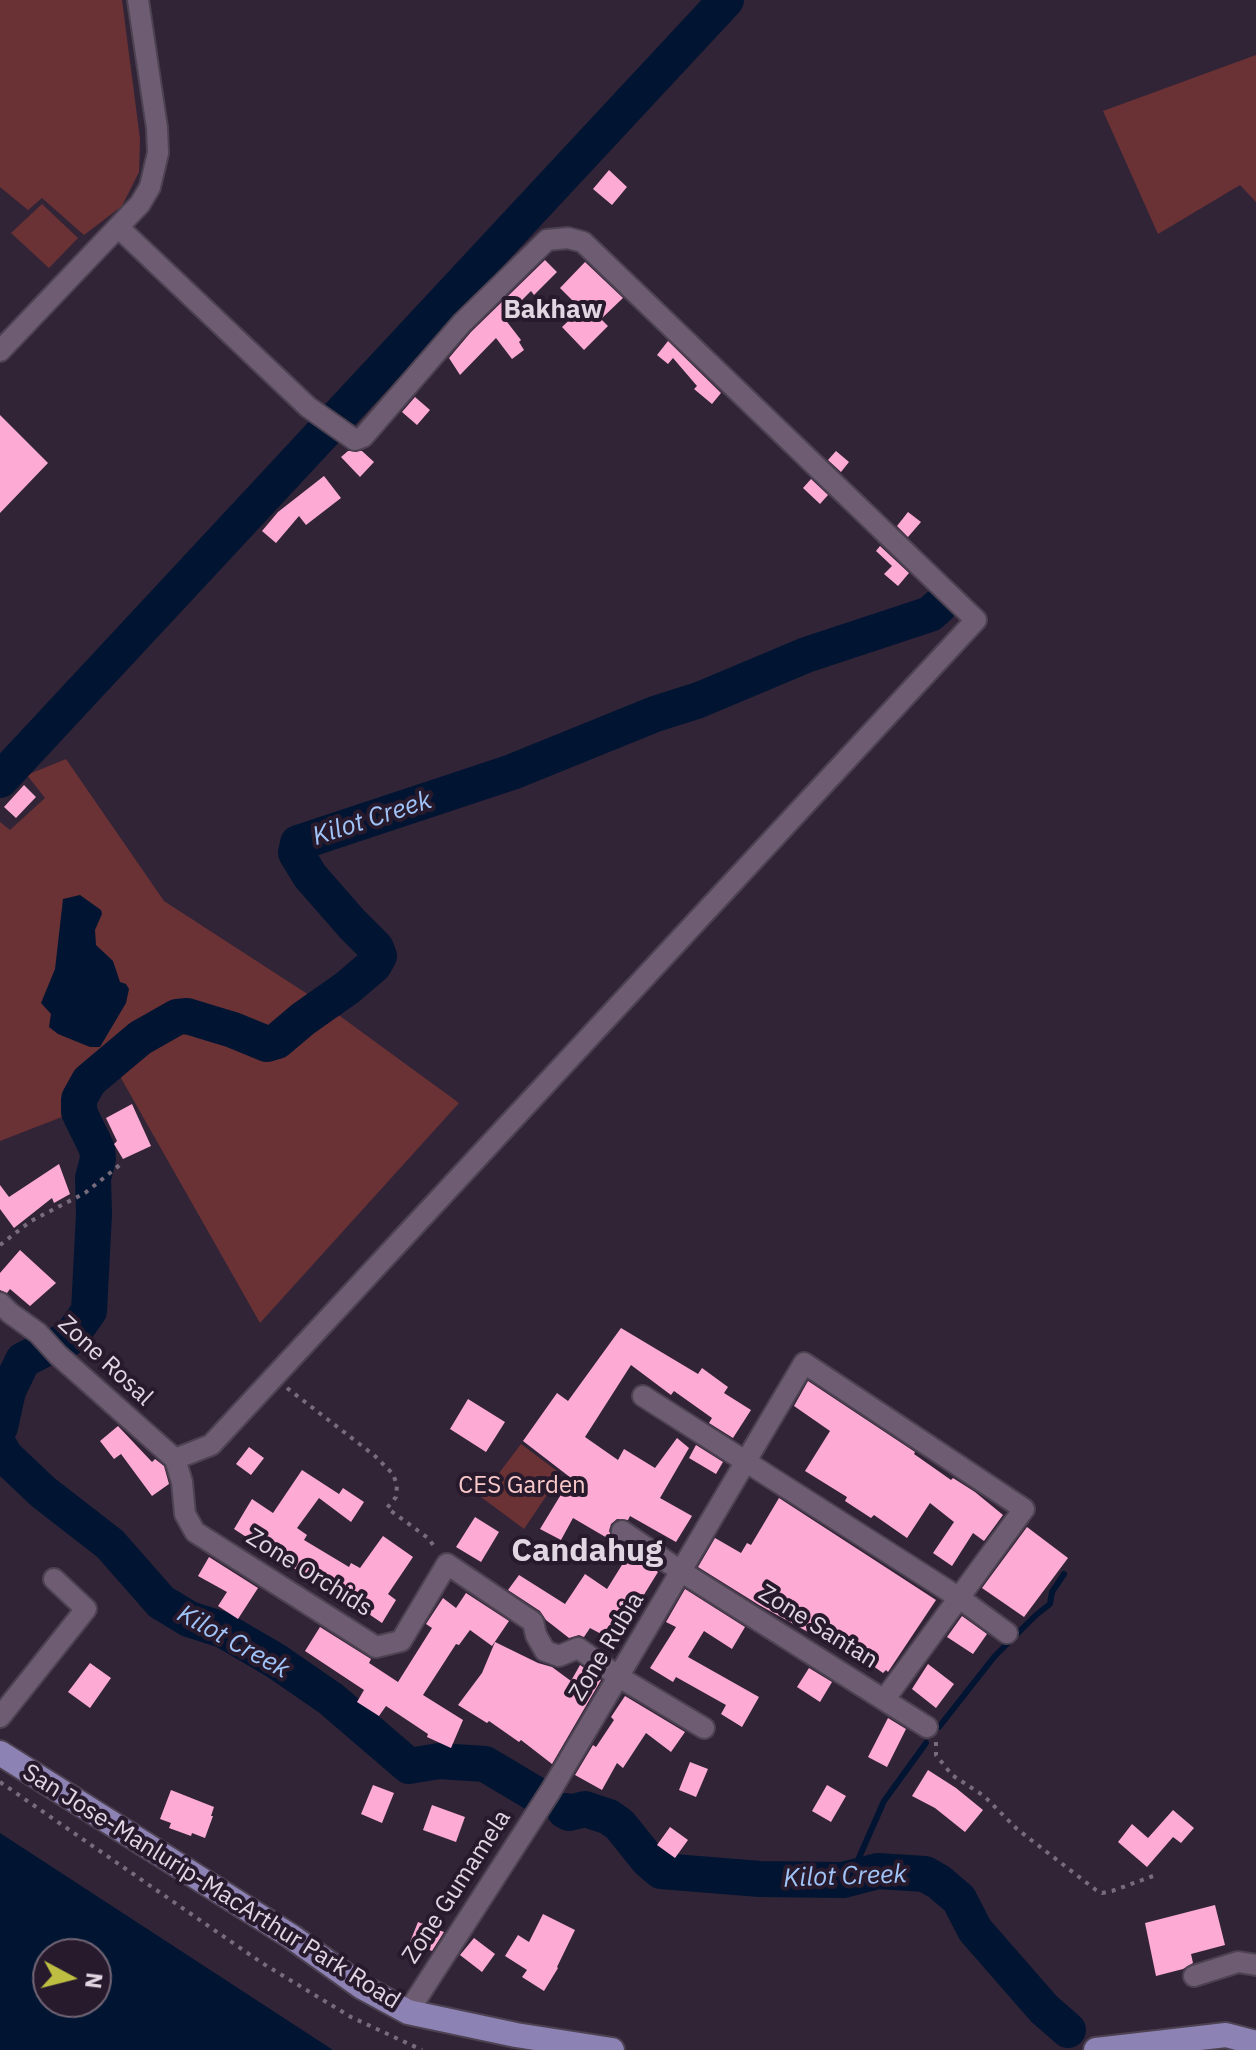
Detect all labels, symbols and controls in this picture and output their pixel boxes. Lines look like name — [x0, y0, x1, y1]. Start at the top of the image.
district label: Bakhaw — [503, 294, 603, 326]
water label: Kilot Creek — [309, 785, 435, 853]
street label: Zone Rosal — [52, 1310, 158, 1412]
park label: CES Garden — [458, 1472, 586, 1500]
street label: Zone Orchids — [241, 1523, 377, 1623]
district label: Candahug — [511, 1533, 663, 1571]
street label: Zone Santan — [753, 1579, 883, 1675]
street label: Zone Rubia — [563, 1588, 651, 1706]
water label: Kilot Creek — [171, 1598, 295, 1686]
street label: San Jose-Manlurip-MacArthur Park Road — [17, 1758, 405, 2016]
street label: Zone Gumamela — [397, 1805, 517, 1969]
water label: Kilot Creek — [783, 1859, 907, 1895]
north arrow — [32, 1938, 112, 2018]
text: N — [79, 1971, 110, 1990]

